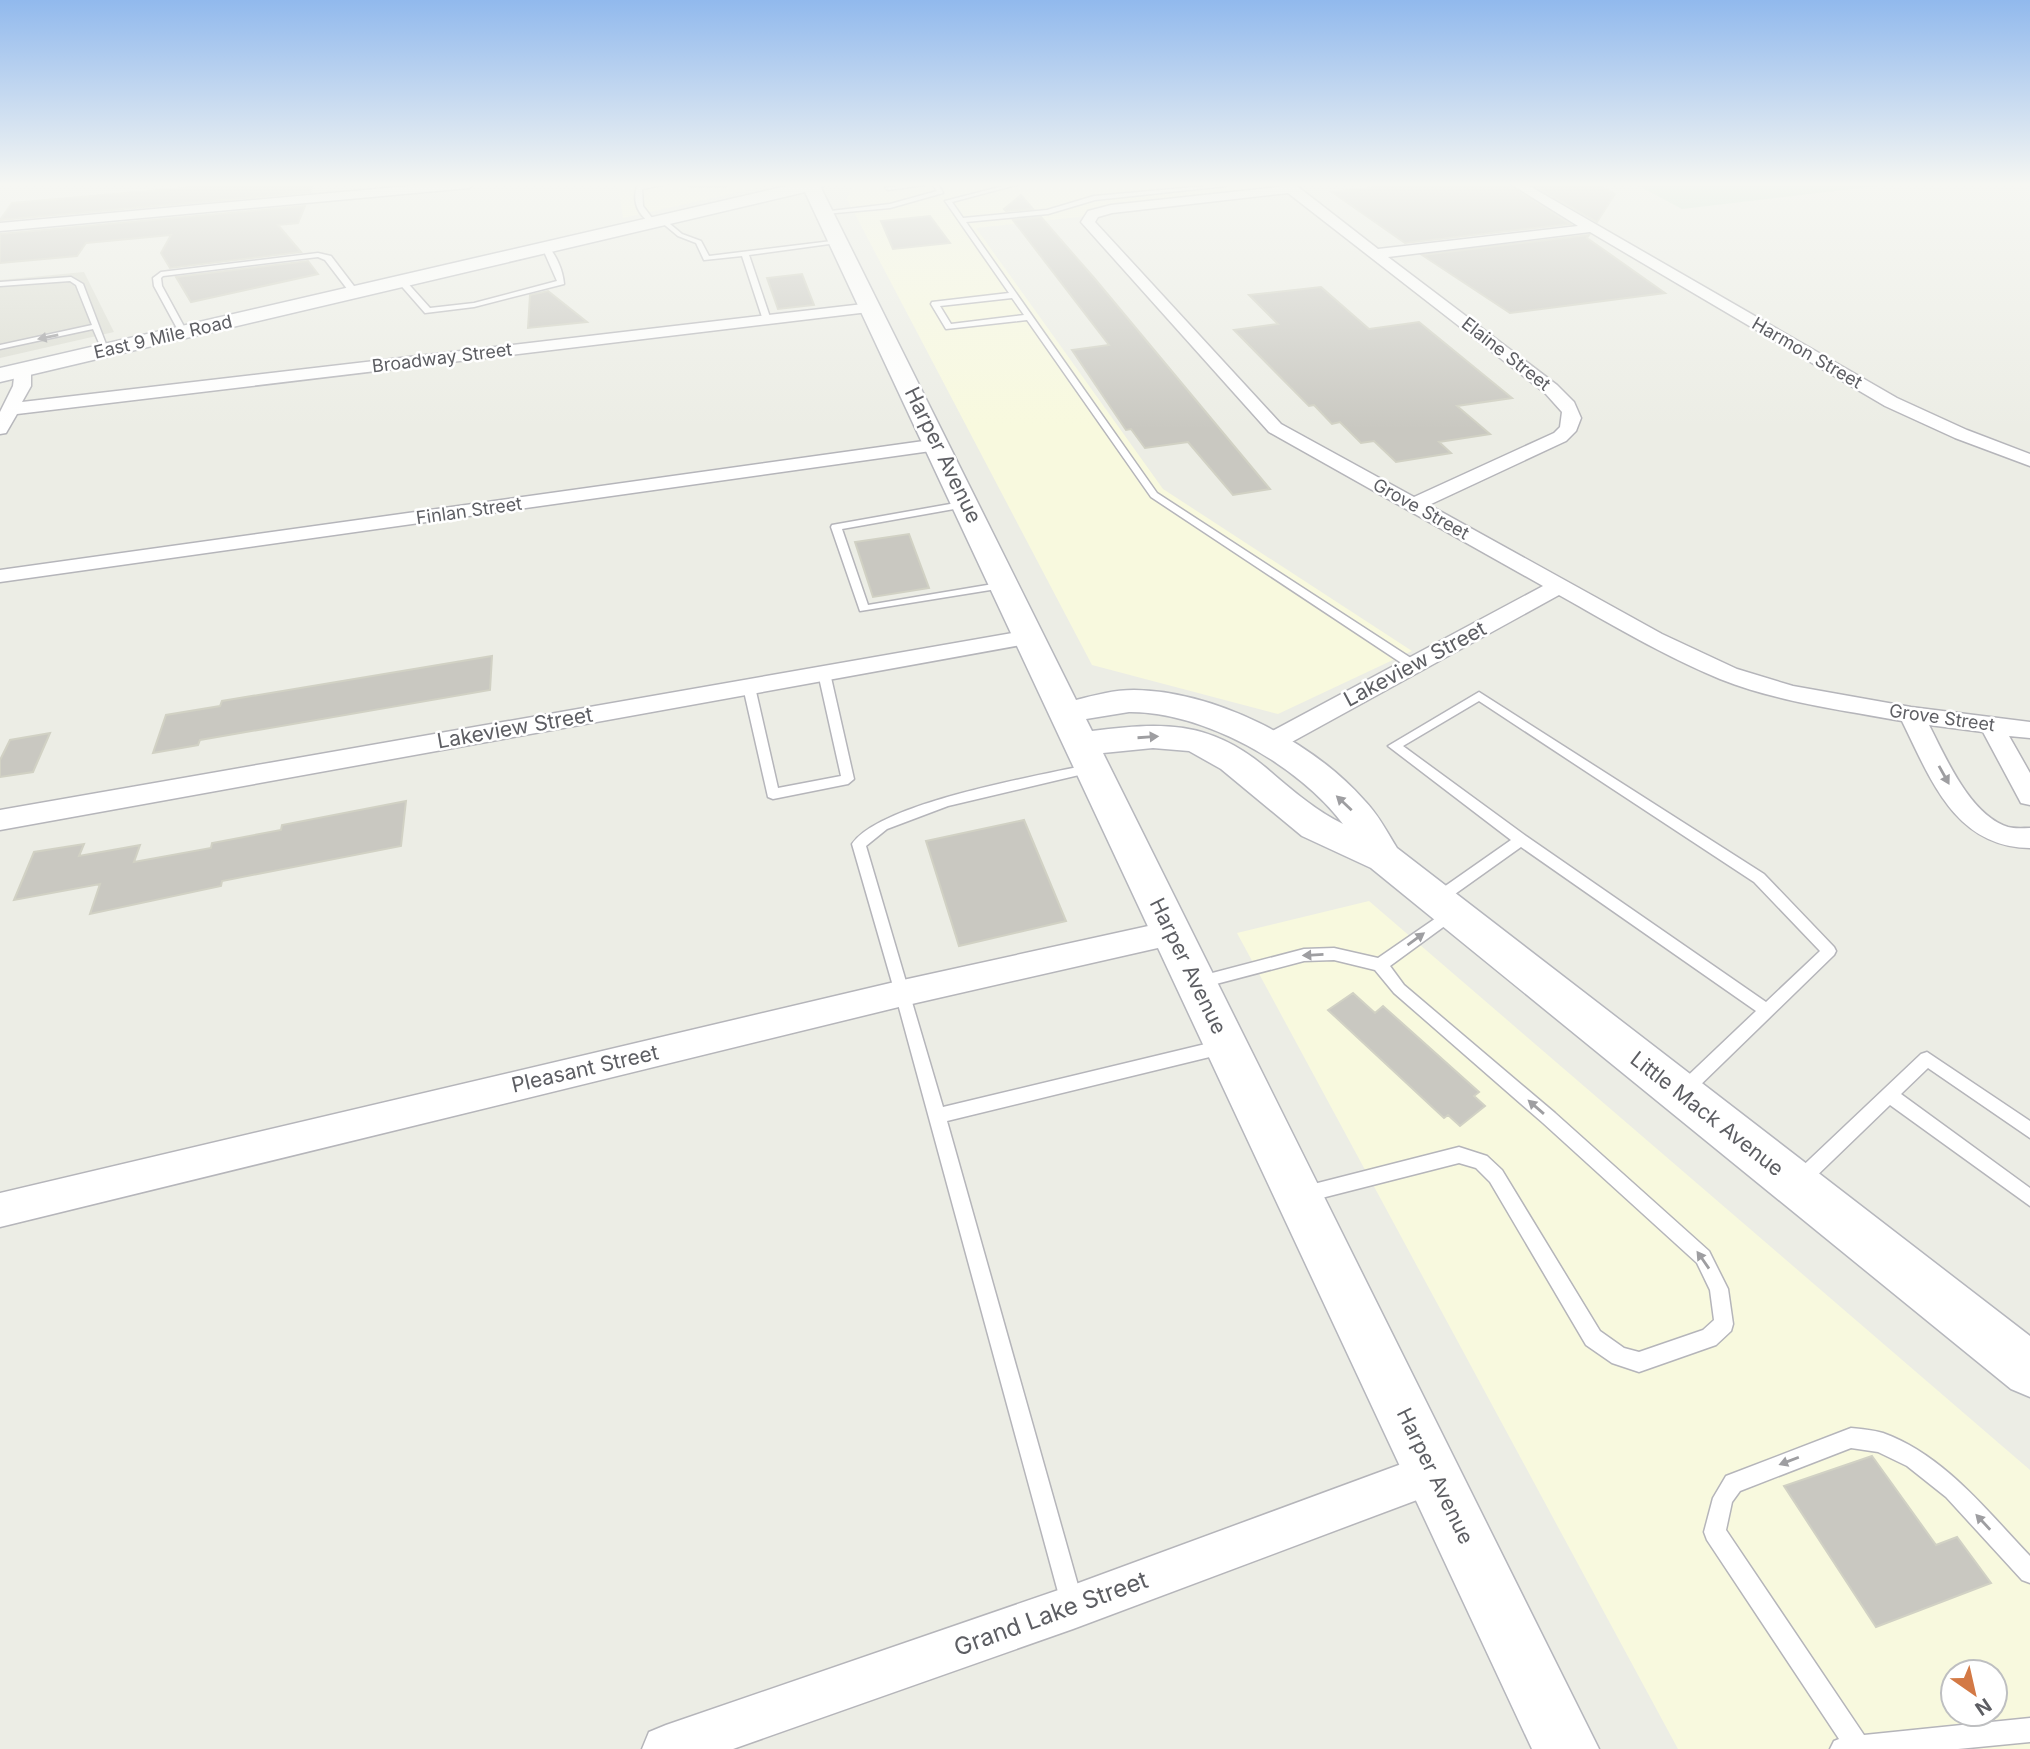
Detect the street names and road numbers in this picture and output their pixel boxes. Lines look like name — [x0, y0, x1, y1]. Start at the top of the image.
street label: East 9 Mile Road — [92, 310, 234, 363]
street label: Elaine Street — [1458, 313, 1555, 395]
street label: Harmon Street — [1748, 313, 1866, 393]
street label: Broadway Street — [371, 338, 513, 377]
street label: Harper Avenue — [900, 383, 987, 527]
street label: Grove Street — [1370, 474, 1473, 544]
street label: Finlan Street — [415, 493, 523, 528]
street label: Lakeview Street — [1339, 615, 1490, 712]
street label: Grove Street — [1888, 700, 1996, 735]
street label: Lakeview Street — [435, 701, 595, 754]
street label: Harper Avenue — [1145, 894, 1232, 1038]
street label: Pleasant Street — [509, 1039, 661, 1098]
street label: Little Mack Avenue — [1626, 1046, 1789, 1181]
street label: Harper Avenue — [1392, 1404, 1479, 1548]
street label: Grand Lake Street — [950, 1565, 1152, 1662]

